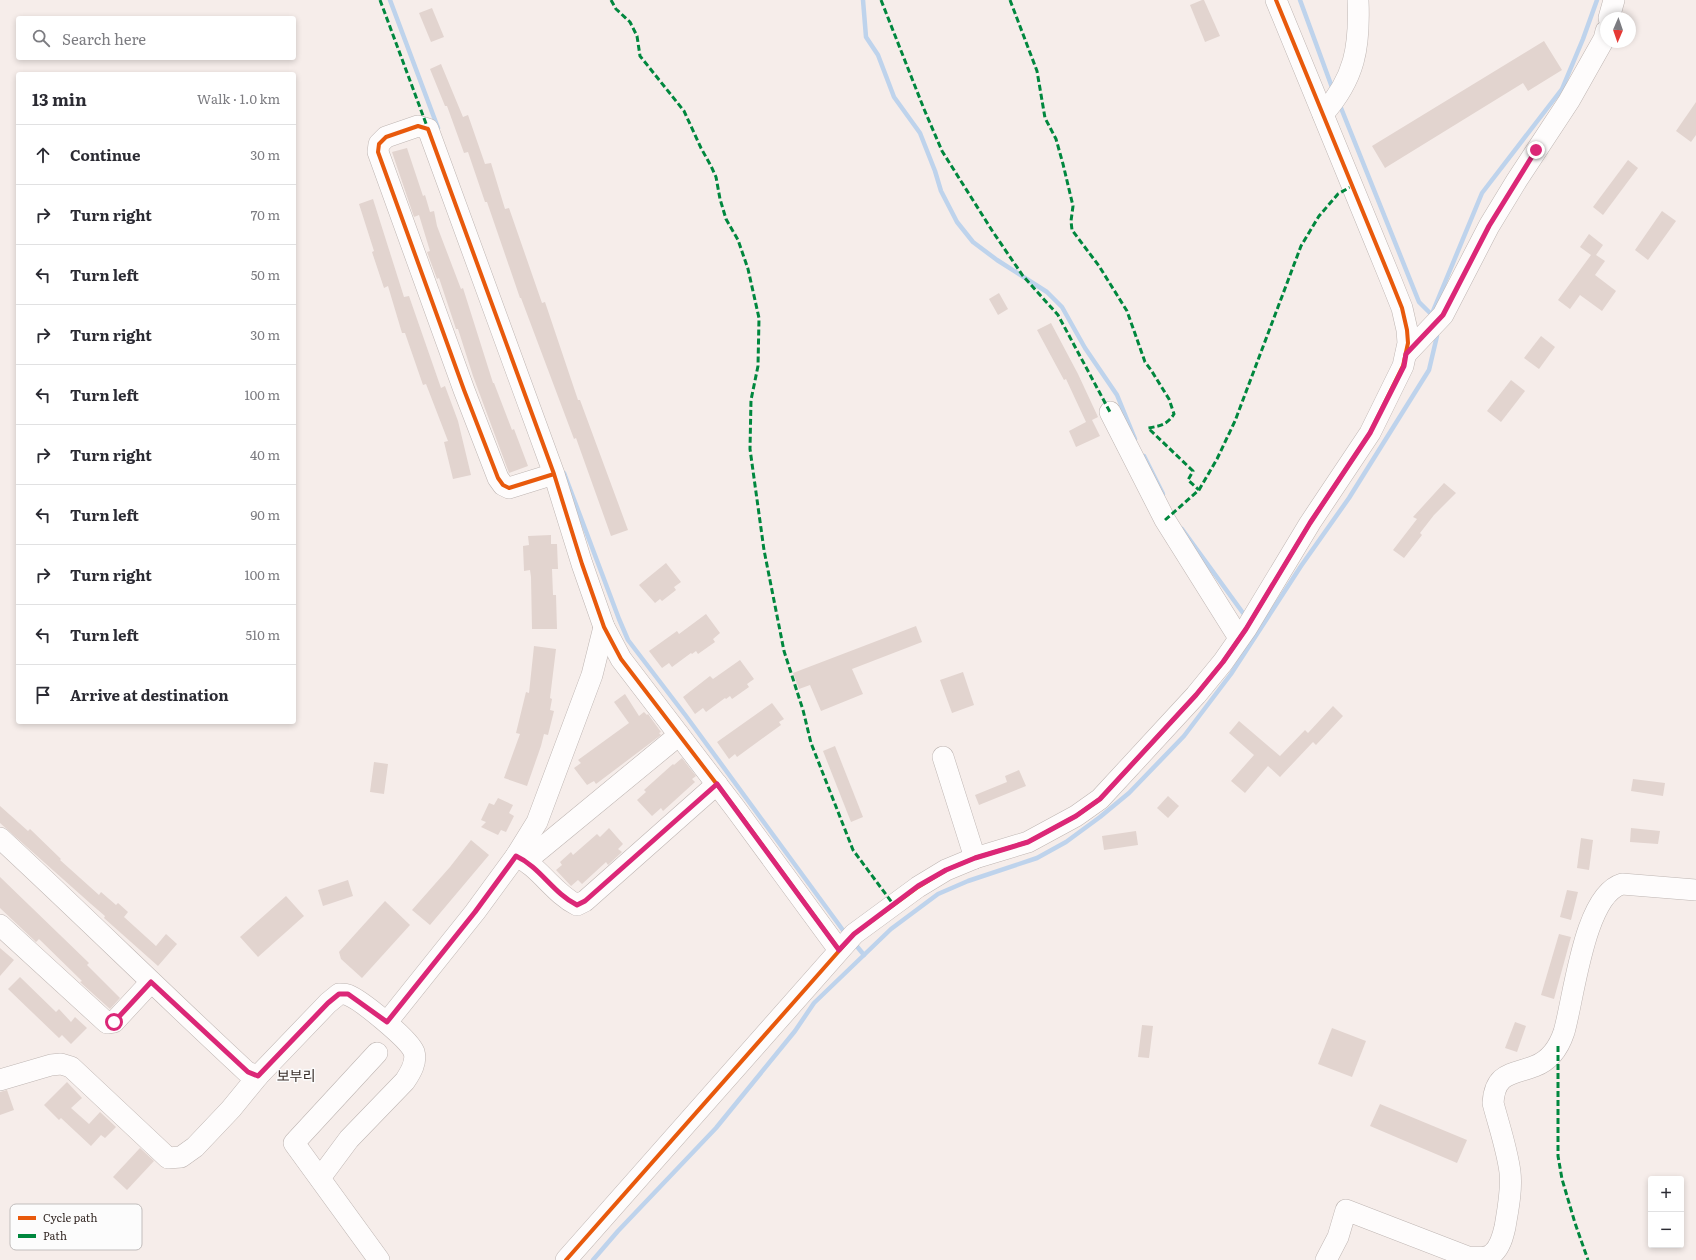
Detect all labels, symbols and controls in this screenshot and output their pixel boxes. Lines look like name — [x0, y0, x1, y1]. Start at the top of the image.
north arrow — [1600, 12, 1636, 48]
search box — [16, 16, 296, 60]
icon: search — [30, 27, 52, 49]
text: Search here — [62, 27, 146, 50]
text: 13 min — [32, 86, 87, 111]
text: Walk · 1.0 km — [197, 89, 280, 108]
route end — [1527, 141, 1545, 159]
text: Continue — [70, 143, 140, 166]
icon: ahead — [32, 144, 54, 166]
text: 30 m — [250, 145, 280, 164]
text: Turn right — [70, 203, 152, 226]
icon: right — [32, 204, 54, 226]
text: 70 m — [251, 205, 280, 224]
text: Turn left — [70, 263, 139, 286]
icon: left — [32, 264, 54, 286]
text: 50 m — [251, 265, 280, 284]
text: Turn right — [70, 323, 152, 346]
icon: right — [32, 324, 54, 346]
text: 30 m — [250, 325, 280, 344]
text: Turn left — [70, 383, 139, 406]
icon: left — [32, 384, 54, 406]
text: 100 m — [244, 385, 280, 404]
text: Turn right — [70, 443, 152, 466]
icon: right — [32, 444, 54, 466]
text: 40 m — [250, 445, 280, 464]
text: Turn left — [70, 503, 139, 526]
icon: left — [32, 504, 54, 526]
text: 90 m — [250, 505, 280, 524]
text: Turn right — [70, 563, 152, 586]
icon: right — [32, 564, 54, 586]
text: 100 m — [244, 565, 280, 584]
text: Turn left — [70, 623, 139, 646]
icon: left — [32, 624, 54, 646]
text: 510 m — [245, 625, 280, 644]
text: Arrive at destination — [70, 683, 229, 706]
icon: arrive — [32, 684, 54, 706]
route start — [105, 1013, 123, 1031]
district label: 보부리 — [277, 1065, 315, 1085]
map controls — [1648, 1176, 1684, 1248]
button: + — [1648, 1176, 1684, 1212]
legend — [10, 1204, 142, 1250]
text: Cycle path — [43, 1209, 98, 1225]
button: − — [1648, 1212, 1684, 1248]
text: Path — [43, 1227, 67, 1243]

